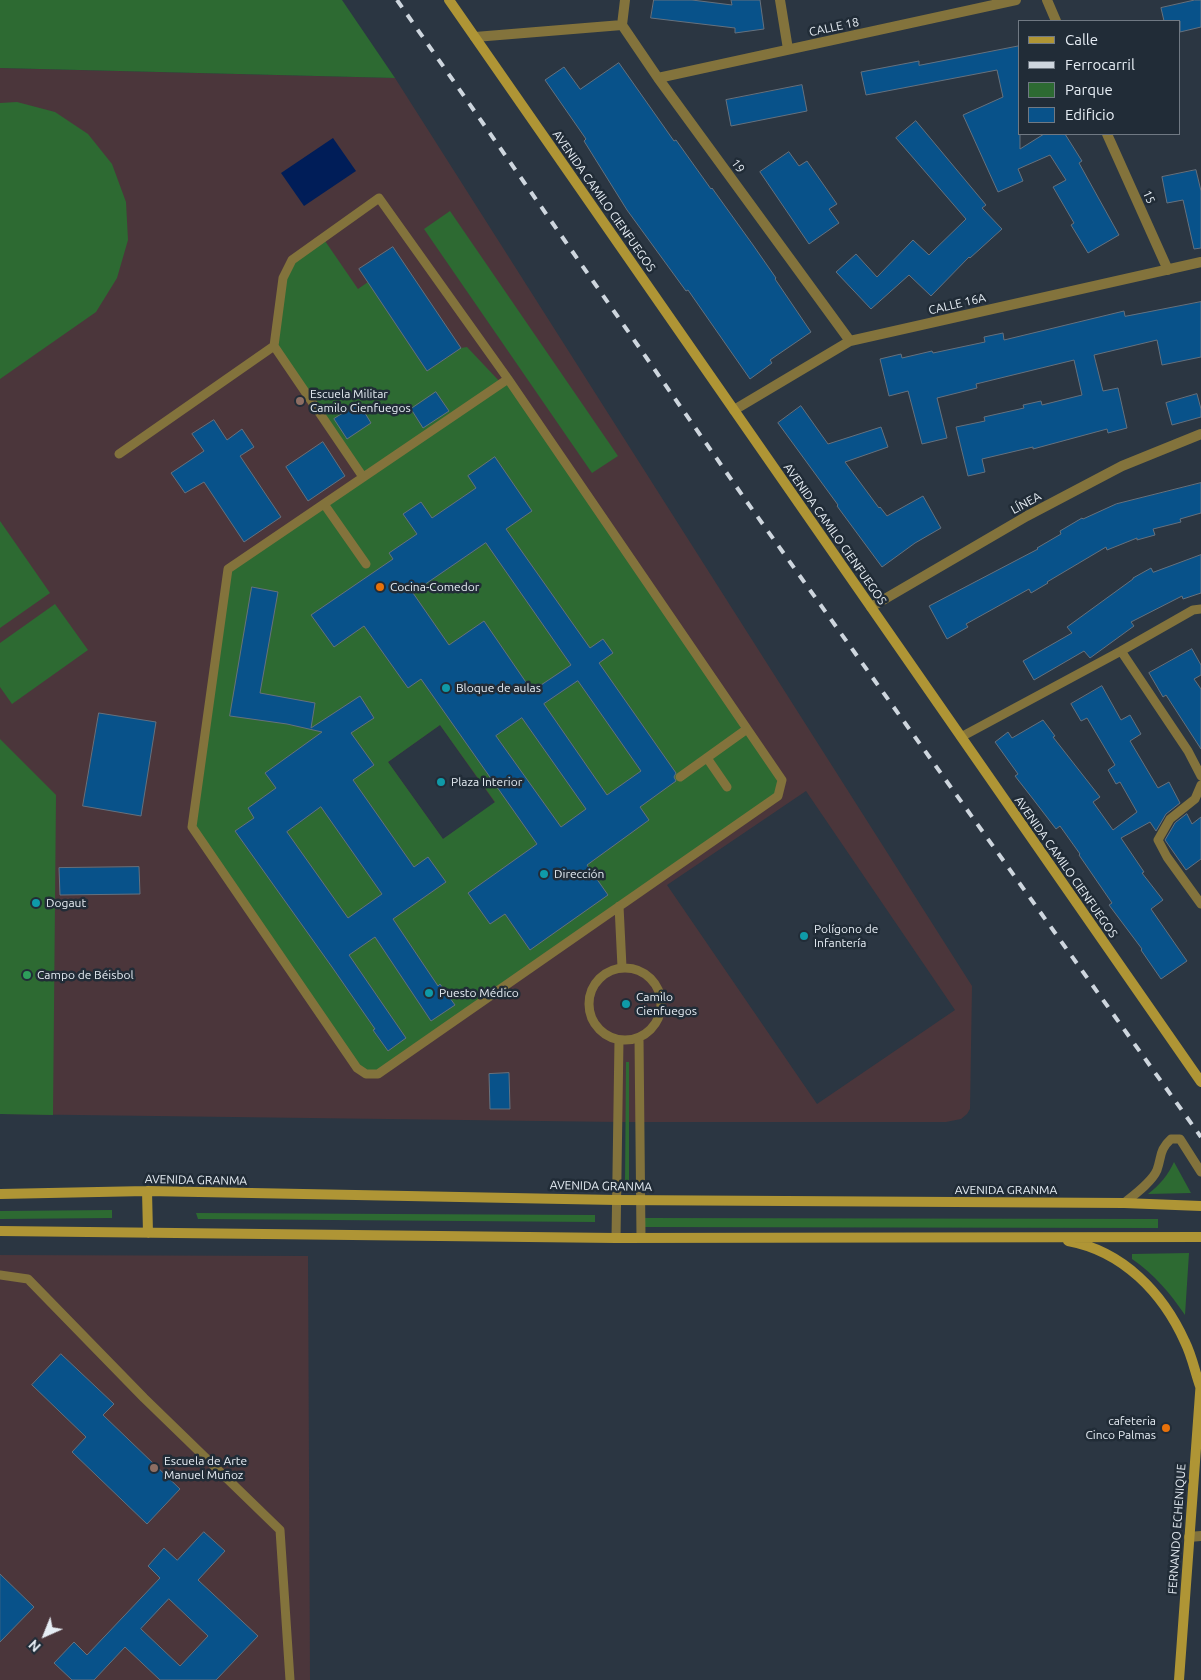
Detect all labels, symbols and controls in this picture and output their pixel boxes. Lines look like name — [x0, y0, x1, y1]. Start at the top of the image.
street label: CALLE 18 — [808, 15, 860, 39]
legend — [1018, 20, 1181, 135]
text: Calle — [1065, 31, 1098, 48]
text: Ferrocarril — [1065, 56, 1135, 73]
text: Parque — [1065, 81, 1113, 98]
text: Edificio — [1065, 106, 1114, 123]
street label: AVENIDA CAMILO CIENFUEGOS — [550, 128, 658, 274]
street label: 19 — [728, 156, 748, 176]
street label: 15 — [1140, 188, 1158, 206]
street label: CALLE 16A — [927, 290, 987, 318]
place label: Escuela Militar Camilo Cienfuegos — [310, 387, 411, 415]
marker: Escuela Militar Camilo Cienfuegos — [294, 395, 306, 407]
street label: AVENIDA CAMILO CIENFUEGOS — [781, 461, 889, 607]
street label: LÍNEA — [1008, 489, 1044, 517]
place label: Cocina-Comedor — [390, 580, 479, 594]
marker: Cocina-Comedor — [374, 581, 386, 593]
place label: Bloque de aulas — [456, 681, 541, 695]
marker: Bloque de aulas — [440, 682, 452, 694]
place label: Plaza Interior — [451, 775, 522, 789]
marker: Plaza Interior — [435, 776, 447, 788]
street label: AVENIDA CAMILO CIENFUEGOS — [1012, 794, 1120, 940]
place label: Dirección — [554, 867, 604, 881]
marker: Dirección — [538, 868, 550, 880]
place label: Dogaut — [46, 896, 86, 910]
marker: Dogaut — [30, 897, 42, 909]
place label: Polígono de Infantería — [814, 922, 878, 950]
marker: Polígono de Infantería — [798, 930, 810, 942]
place label: Campo de Béisbol — [37, 968, 134, 982]
marker: Campo de Béisbol — [21, 969, 33, 981]
place label: Puesto Médico — [439, 986, 519, 1000]
marker: Puesto Médico — [423, 987, 435, 999]
place label: Camilo Cienfuegos — [636, 990, 697, 1018]
marker: Camilo Cienfuegos — [620, 998, 632, 1010]
street label: AVENIDA GRANMA — [145, 1172, 247, 1188]
street label: AVENIDA GRANMA — [550, 1178, 652, 1194]
street label: AVENIDA GRANMA — [955, 1183, 1057, 1197]
place label: cafeteria Cinco Palmas — [1085, 1414, 1156, 1442]
marker: cafeteria Cinco Palmas — [1160, 1422, 1172, 1434]
place label: Escuela de Arte Manuel Muñoz — [164, 1454, 247, 1482]
marker: Escuela de Arte Manuel Muñoz — [148, 1462, 160, 1474]
street label: FERNANDO ECHENIQUE — [1165, 1463, 1189, 1595]
north arrow — [20, 1610, 70, 1660]
text: N — [25, 1636, 44, 1655]

